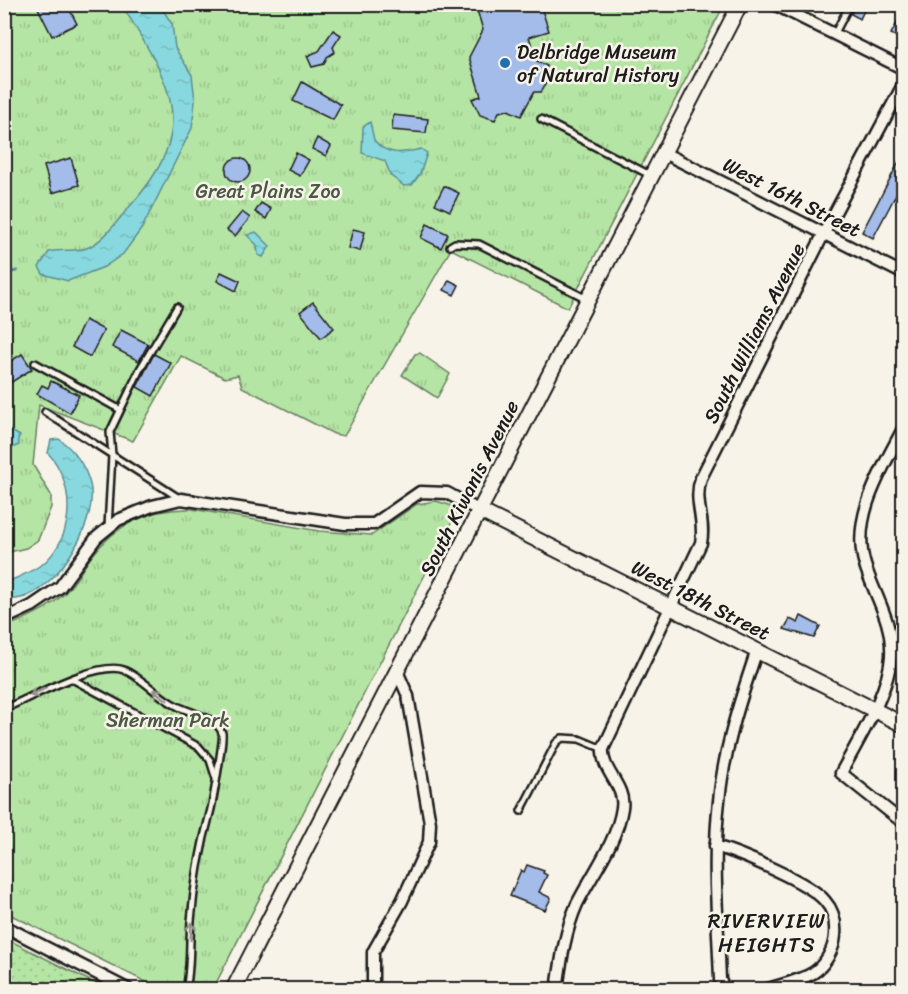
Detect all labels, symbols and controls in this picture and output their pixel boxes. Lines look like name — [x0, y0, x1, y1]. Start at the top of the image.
place label: Delbridge Museum of Natural History — [517, 35, 680, 93]
marker: Delbridge Museum of Natural History — [498, 56, 512, 70]
street label: West 16th Street — [716, 148, 867, 248]
park label: Great Plains Zoo — [195, 174, 341, 209]
street label: South Williams Avenue — [694, 237, 815, 430]
street label: South Kiwanis Avenue — [410, 394, 529, 583]
street label: West 18th Street — [625, 550, 777, 651]
one-way arrow — [30, 687, 48, 699]
one-way arrow — [153, 689, 169, 702]
park label: Sherman Park — [106, 703, 230, 738]
district label: RIVERVIEW HEIGHTS — [708, 902, 826, 964]
one-way arrow — [185, 922, 196, 942]

